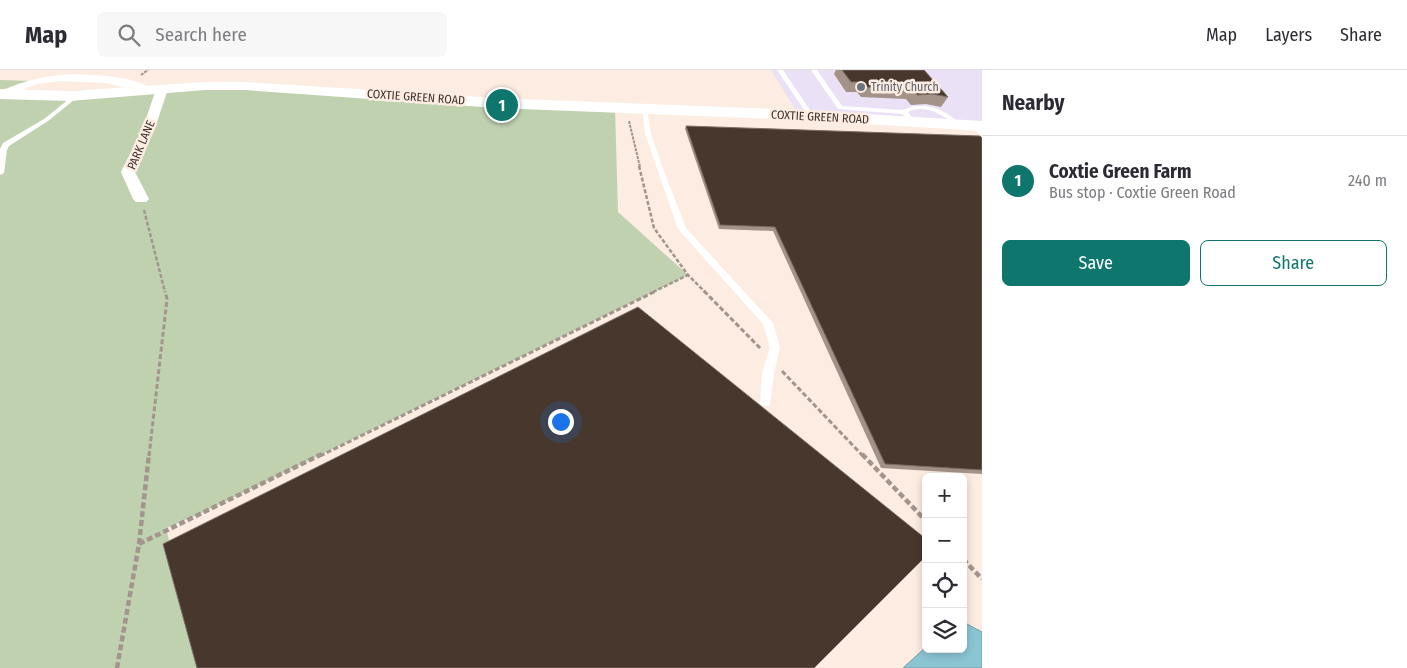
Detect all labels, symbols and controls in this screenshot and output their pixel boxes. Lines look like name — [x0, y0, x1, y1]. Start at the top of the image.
search box — [97, 12, 447, 57]
text: Map — [25, 21, 67, 49]
icon: search — [115, 21, 143, 49]
text: Search here — [155, 23, 247, 46]
text: Map — [1206, 24, 1237, 46]
text: Layers — [1265, 24, 1312, 46]
text: Share — [1340, 24, 1382, 46]
place label: Trinity Church — [871, 80, 939, 94]
marker: Trinity Church — [855, 81, 867, 93]
pin: 1 — [486, 86, 518, 124]
street label: COXTIE GREEN ROAD — [367, 87, 465, 107]
text: Nearby — [1002, 90, 1064, 116]
street label: COXTIE GREEN ROAD — [771, 107, 869, 127]
street label: PARK LANE — [124, 118, 158, 172]
text: Coxtie Green Farm — [1049, 160, 1192, 183]
text: 1 — [1015, 171, 1021, 190]
text: 240 m — [1348, 171, 1387, 190]
text: Bus stop · Coxtie Green Road — [1049, 183, 1236, 202]
button: Save — [1002, 240, 1190, 286]
button: Share — [1200, 240, 1387, 286]
your location — [548, 409, 574, 435]
map controls — [922, 473, 967, 653]
button: + — [922, 473, 967, 518]
button: − — [922, 518, 967, 563]
button: locate — [922, 563, 967, 608]
button: layers — [922, 608, 967, 653]

